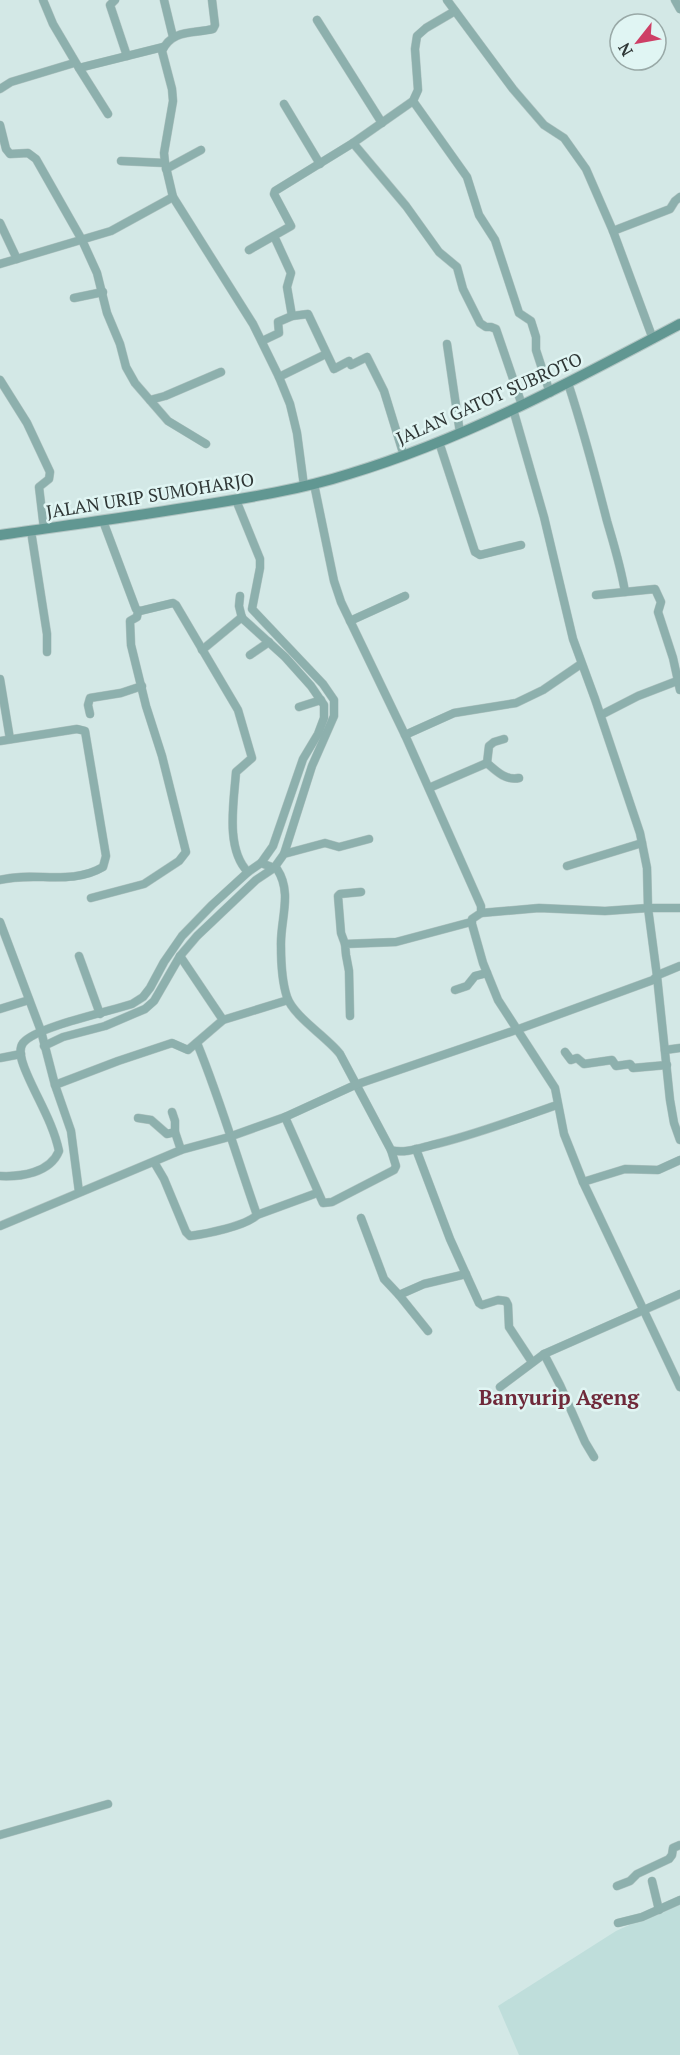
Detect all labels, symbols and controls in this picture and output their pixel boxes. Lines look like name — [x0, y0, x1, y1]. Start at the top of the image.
north arrow — [608, 12, 668, 72]
text: N — [613, 39, 638, 61]
street label: JALAN GATOT SUBROTO — [392, 346, 586, 450]
street label: JALAN URIP SUMOHARJO — [44, 467, 256, 523]
district label: Banyurip Ageng — [479, 1383, 640, 1411]

